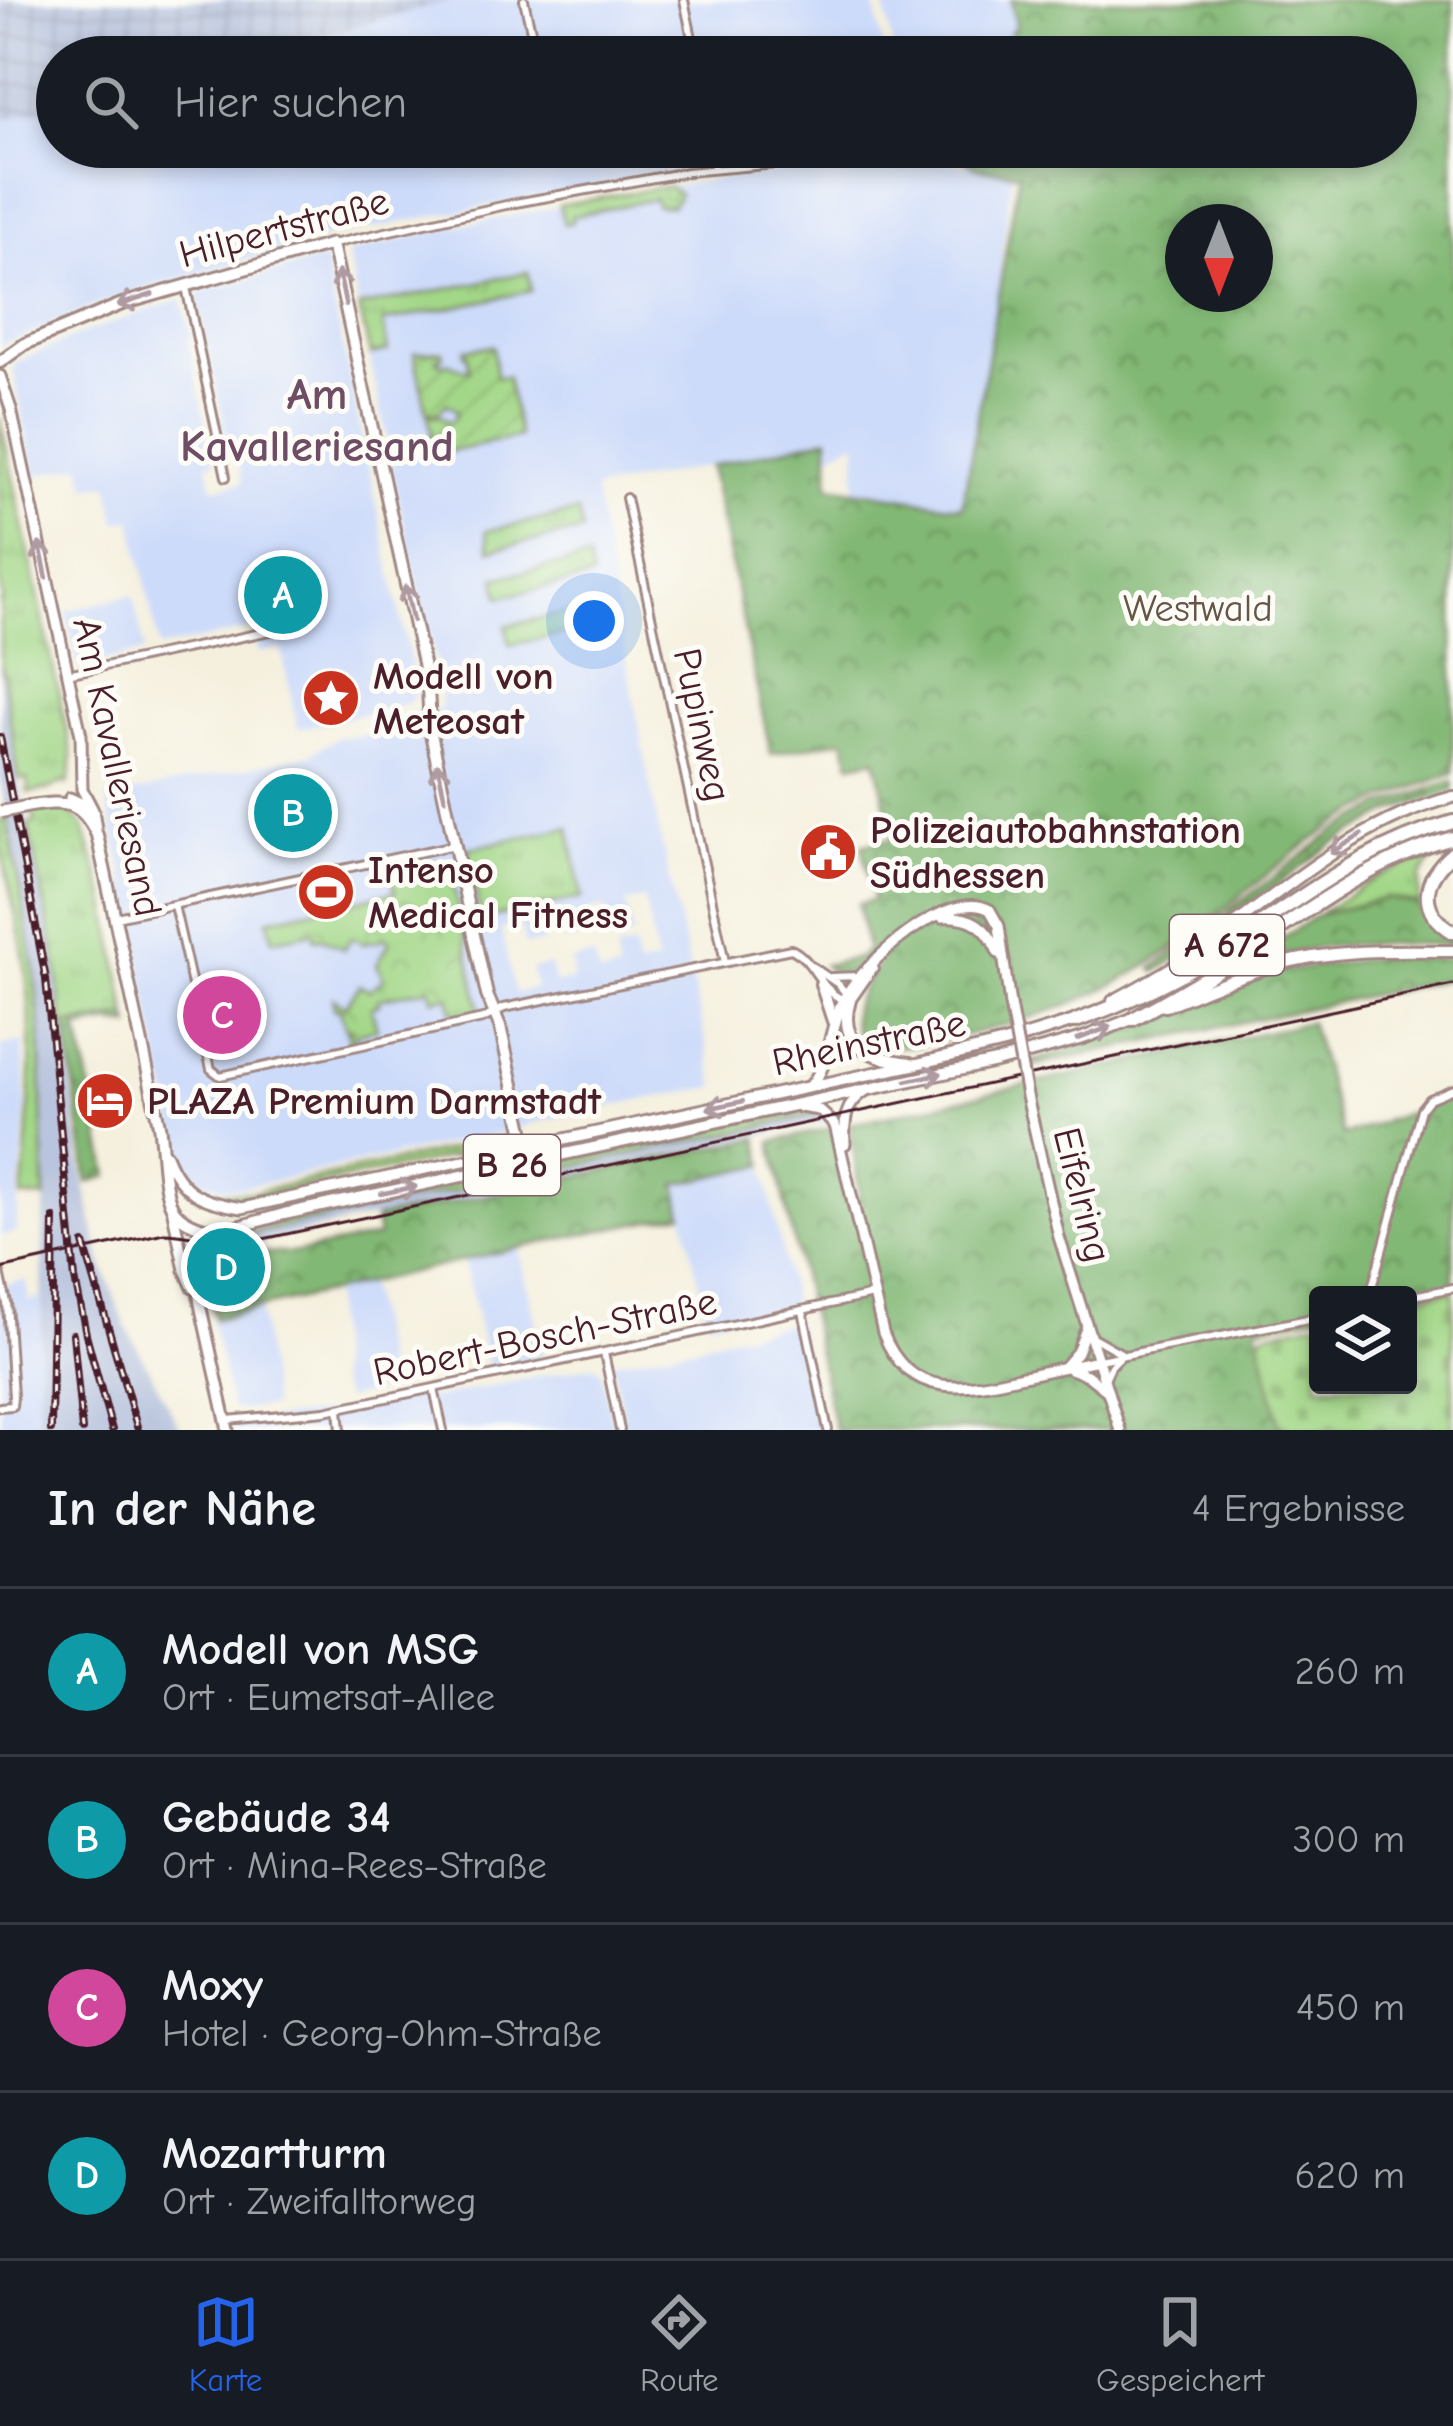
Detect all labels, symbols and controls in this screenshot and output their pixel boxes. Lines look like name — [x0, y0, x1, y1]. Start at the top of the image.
search box — [36, 36, 1417, 168]
icon: search — [78, 69, 144, 135]
text: Hier suchen — [174, 76, 407, 128]
street label: Hilpertstraße — [174, 178, 394, 278]
north arrow — [1165, 204, 1273, 312]
one-way arrow — [329, 270, 352, 308]
one-way arrow — [117, 290, 155, 312]
district label: Am Kavalleriesand — [180, 368, 454, 472]
one-way arrow — [31, 541, 54, 579]
pin: A — [244, 550, 322, 640]
one-way arrow — [397, 584, 420, 622]
park label: Westwald — [1123, 586, 1273, 631]
your location — [564, 591, 624, 651]
street label: Am Kavalleriesand — [63, 613, 171, 921]
street label: Pupinweg — [664, 644, 740, 806]
place label: Modell von Meteosat — [373, 654, 554, 744]
place icon: Modell von Meteosat — [300, 667, 362, 729]
one-way arrow — [429, 763, 451, 802]
pin: B — [254, 768, 332, 858]
place label: Polizeiautobahnstation Südhessen — [870, 808, 1241, 898]
public building icon: Polizeiautobahnstation Südhessen — [797, 821, 859, 883]
one-way arrow — [1330, 832, 1364, 856]
place label: Intenso Medical Fitness — [368, 848, 628, 938]
sports icon: Intenso Medical Fitness — [295, 861, 357, 923]
road number: A 672 — [1170, 915, 1284, 975]
pin: C — [183, 970, 261, 1060]
street label: Rheinstraße — [768, 1001, 970, 1085]
one-way arrow — [1075, 1021, 1112, 1042]
one-way arrow — [904, 1065, 942, 1088]
hotel icon: PLAZA Premium Darmstadt — [74, 1070, 136, 1132]
place label: PLAZA Premium Darmstadt — [147, 1079, 602, 1124]
one-way arrow — [707, 1095, 746, 1117]
street label: Eifelring — [1044, 1123, 1120, 1267]
road number: B 26 — [464, 1135, 560, 1195]
one-way arrow — [379, 1177, 417, 1200]
pin: D — [187, 1222, 265, 1312]
street label: Robert-Bosch-Straße — [369, 1279, 721, 1395]
map controls — [1309, 1286, 1417, 1394]
button: layers — [1309, 1286, 1417, 1394]
text: In der Nähe — [48, 1479, 316, 1538]
text: 4 Ergebnisse — [1192, 1486, 1405, 1531]
text: Modell von MSG — [162, 1623, 479, 1675]
text: A — [76, 1649, 98, 1694]
text: 260 m — [1294, 1649, 1405, 1694]
text: Ort · Eumetsat-Allee — [162, 1675, 495, 1720]
text: Gebäude 34 — [162, 1791, 391, 1843]
text: B — [75, 1817, 99, 1862]
text: 300 m — [1292, 1817, 1405, 1862]
text: Ort · Mina-Rees-Straße — [162, 1843, 547, 1888]
text: Moxy — [162, 1959, 263, 2011]
text: C — [75, 1985, 99, 2030]
text: 450 m — [1296, 1985, 1405, 2030]
text: Hotel · Georg-Ohm-Straße — [162, 2011, 602, 2056]
text: Mozartturm — [162, 2127, 387, 2179]
text: D — [75, 2153, 99, 2198]
text: 620 m — [1294, 2153, 1405, 2198]
text: Ort · Zweifalltorweg — [162, 2179, 477, 2224]
tab: Karte — [189, 2289, 262, 2399]
tab: Route — [640, 2289, 719, 2399]
tab: Gespeichert — [1096, 2289, 1264, 2399]

